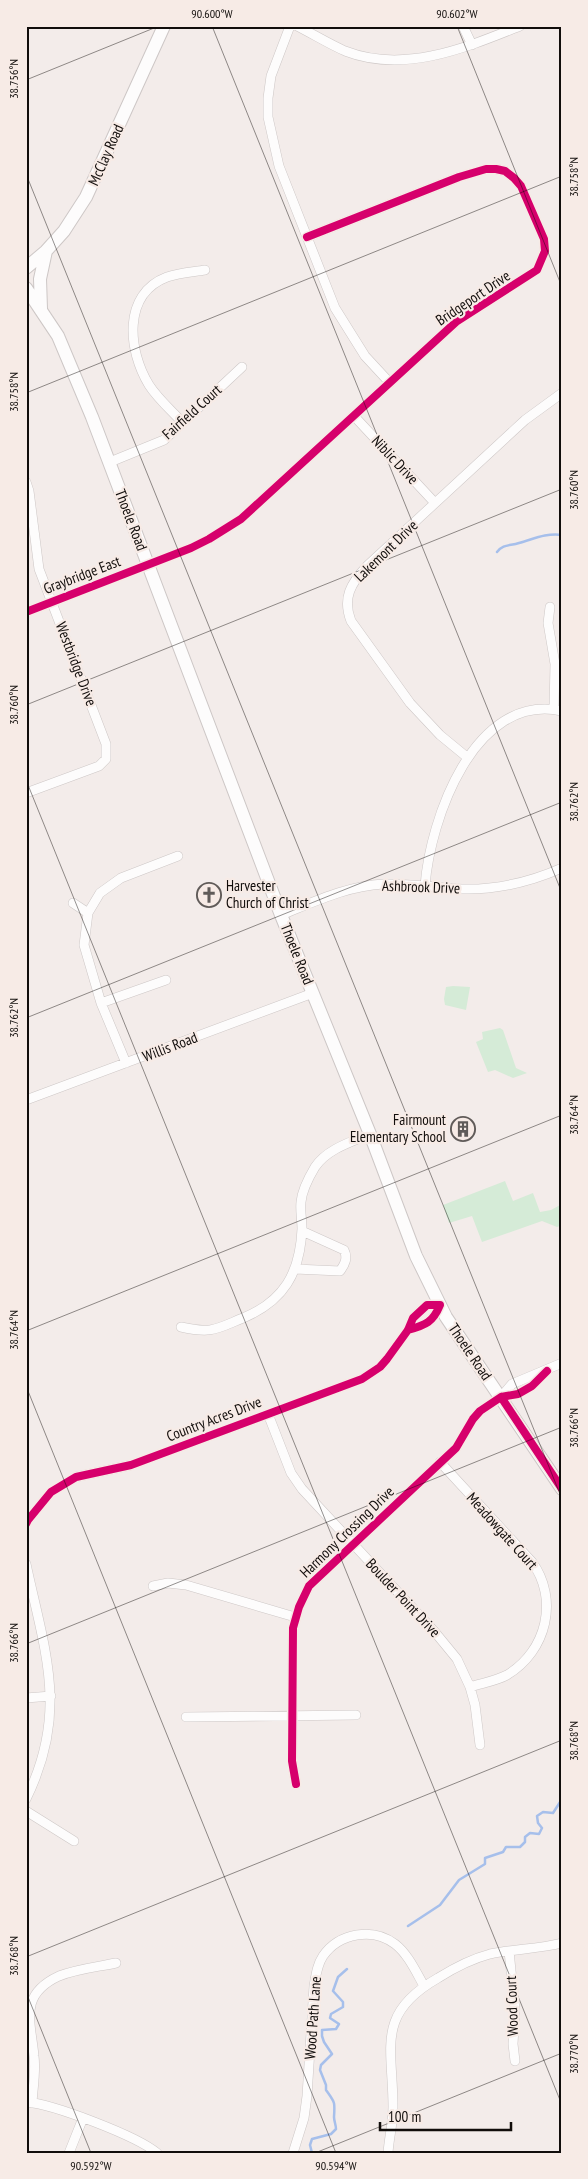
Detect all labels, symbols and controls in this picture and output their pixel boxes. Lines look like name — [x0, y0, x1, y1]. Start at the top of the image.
text: 90.600°W — [191, 6, 233, 21]
text: 90.602°W — [436, 6, 478, 21]
text: 38.756°N — [6, 59, 21, 99]
street label: McClay Road — [84, 121, 127, 188]
text: 38.758°N — [566, 157, 581, 197]
street label: Bridgeport Drive — [432, 266, 514, 329]
text: 38.758°N — [6, 372, 21, 412]
street label: Fairfield Court — [158, 380, 225, 443]
street label: Niblic Drive — [368, 431, 423, 488]
text: 38.760°N — [566, 470, 581, 510]
street label: Thoele Road — [111, 486, 152, 553]
street label: Lakemont Drive — [350, 516, 421, 586]
street label: Graybridge East — [41, 551, 123, 598]
street label: Westbridge Drive — [52, 619, 101, 708]
text: 38.760°N — [6, 685, 21, 725]
text: 38.762°N — [566, 782, 581, 822]
place label: Harvester Church of Christ — [226, 876, 309, 912]
street label: Ashbrook Drive — [382, 876, 460, 897]
church icon: Harvester Church of Christ — [196, 882, 222, 908]
street label: Thoele Road — [277, 920, 318, 987]
text: 38.762°N — [6, 998, 21, 1038]
street label: Willis Road — [140, 1027, 200, 1066]
text: 38.764°N — [566, 1095, 581, 1135]
place label: Fairmount Elementary School — [350, 1110, 447, 1146]
building icon: Fairmount Elementary School — [450, 1116, 476, 1142]
text: 38.764°N — [6, 1310, 21, 1350]
street label: Thoele Road — [445, 1320, 496, 1384]
street label: Country Acres Drive — [164, 1392, 264, 1445]
text: 38.766°N — [566, 1408, 581, 1448]
street label: Harmony Crossing Drive — [296, 1482, 398, 1581]
street label: Meadowgate Court — [463, 1488, 542, 1573]
street label: Boulder Point Drive — [362, 1554, 445, 1641]
text: 38.766°N — [6, 1623, 21, 1663]
text: 38.768°N — [566, 1721, 581, 1761]
text: 38.768°N — [6, 1936, 21, 1976]
street label: Wood Path Lane — [300, 1976, 325, 2060]
street label: Wood Court — [501, 1976, 522, 2036]
text: 38.770°N — [566, 2034, 581, 2074]
scale bar — [380, 2099, 512, 2131]
text: 100 m — [388, 2107, 421, 2126]
text: 90.592°W — [70, 2158, 112, 2173]
text: 90.594°W — [315, 2158, 357, 2173]

